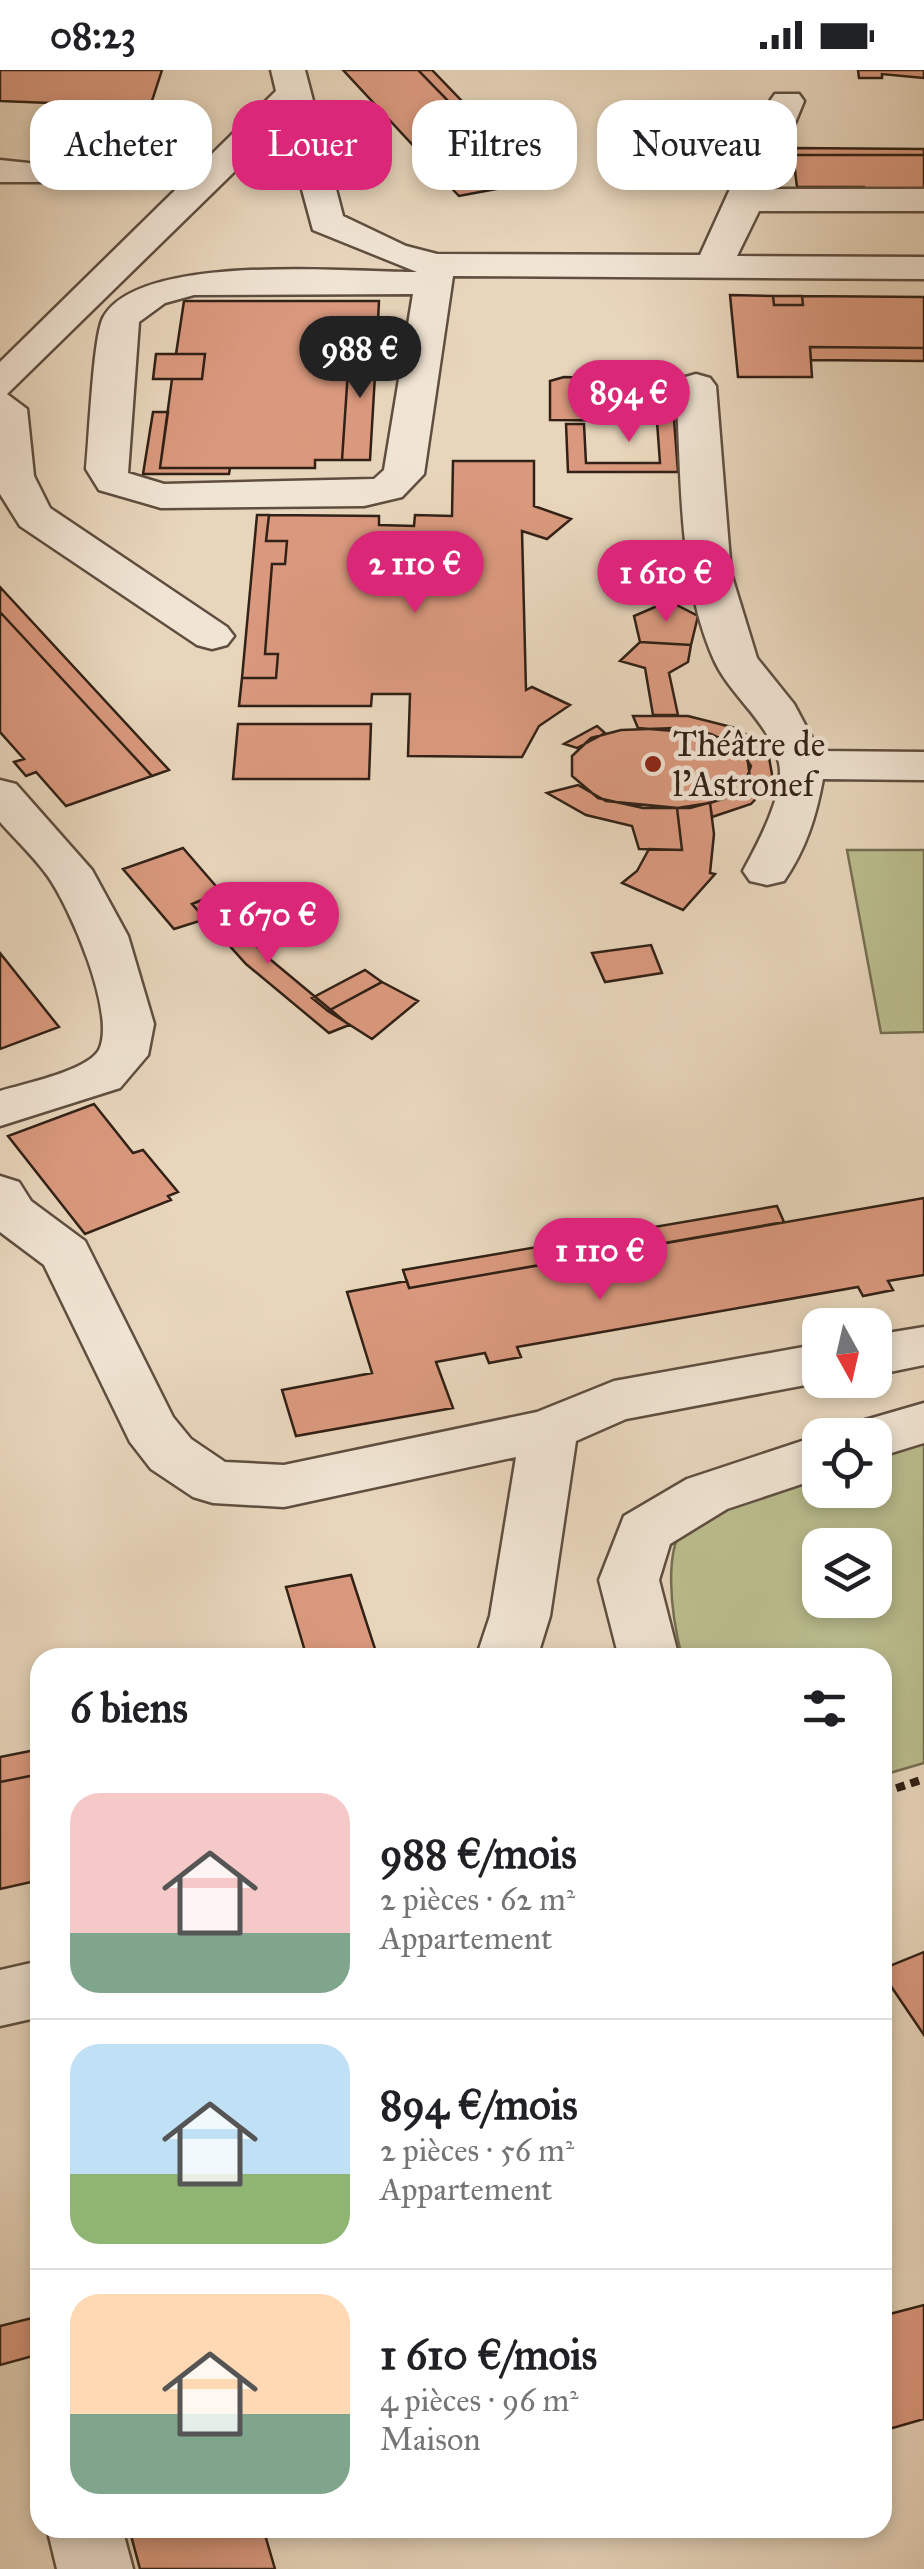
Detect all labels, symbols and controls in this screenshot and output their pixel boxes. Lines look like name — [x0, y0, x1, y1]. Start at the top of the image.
text: 08:23 — [50, 12, 136, 58]
chip: Acheter — [30, 100, 212, 190]
chip: Louer — [232, 100, 392, 190]
chip: Filtres — [412, 100, 577, 190]
chip: Nouveau — [597, 100, 797, 190]
pin: 988 € — [290, 316, 430, 401]
text: 988 € — [321, 329, 399, 368]
pin: 894 € — [559, 360, 699, 445]
text: 894 € — [590, 373, 668, 412]
pin: 2 110 € — [323, 531, 507, 616]
pin: 1 610 € — [574, 540, 758, 625]
text: 2 110 € — [369, 544, 461, 583]
text: 1 610 € — [619, 553, 713, 592]
place label: Théâtre de l'Astronef — [673, 723, 825, 806]
marker: Théâtre de l'Astronef — [642, 753, 664, 775]
pin: 1 670 € — [176, 882, 360, 967]
text: 1 670 € — [219, 895, 317, 934]
pin: 1 110 € — [508, 1218, 692, 1303]
text: 1 110 € — [555, 1231, 645, 1270]
north arrow — [802, 1308, 892, 1398]
map controls — [802, 1308, 892, 1618]
button: locate — [802, 1418, 892, 1508]
button: layers — [802, 1528, 892, 1618]
icon: filters — [797, 1681, 852, 1736]
text: 6 biens — [70, 1682, 188, 1734]
text: 988 €/mois — [380, 1828, 577, 1880]
icon: home — [150, 1833, 270, 1953]
text: 2 pièces · 62 m² — [380, 1880, 575, 1919]
text: Appartement — [380, 1919, 552, 1958]
text: 894 €/mois — [380, 2079, 578, 2131]
icon: home — [150, 2084, 270, 2204]
text: 2 pièces · 56 m² — [380, 2131, 574, 2170]
text: Appartement — [380, 2170, 552, 2209]
text: 1 610 €/mois — [380, 2329, 597, 2381]
icon: home — [150, 2334, 270, 2454]
text: 4 pièces · 96 m² — [380, 2381, 579, 2420]
text: Maison — [380, 2420, 481, 2459]

